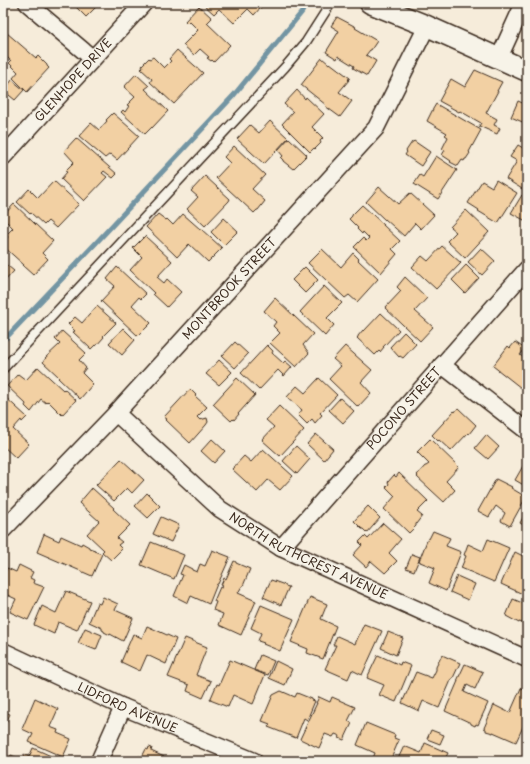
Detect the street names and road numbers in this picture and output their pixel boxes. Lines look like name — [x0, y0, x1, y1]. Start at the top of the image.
street label: GLENHOPE DRIVE — [30, 34, 115, 125]
street label: MONTBROOK STREET — [177, 232, 281, 343]
street label: POCONO STREET — [362, 362, 445, 453]
street label: NORTH RUTHCREST AVENUE — [226, 507, 391, 603]
street label: LIDFORD AVENUE — [75, 677, 181, 737]

